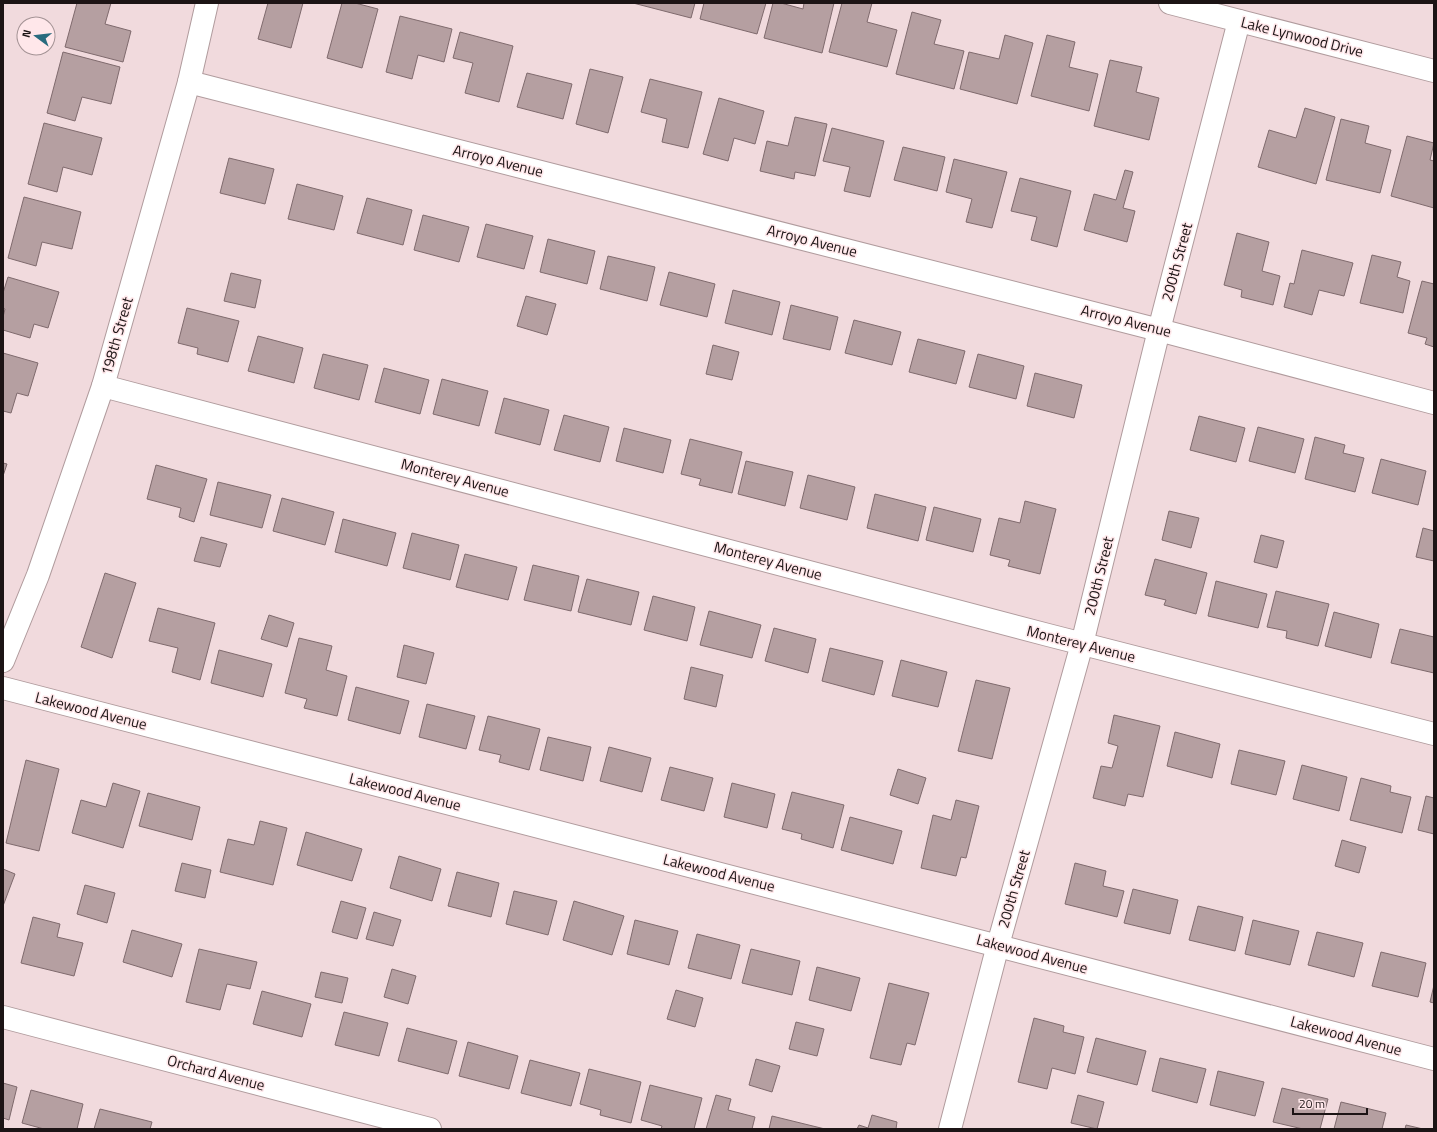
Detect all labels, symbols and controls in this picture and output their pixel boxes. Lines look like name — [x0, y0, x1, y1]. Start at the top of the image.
street label: Lake Lynwood Drive — [1238, 10, 1366, 63]
north arrow — [16, 16, 56, 56]
text: N — [18, 28, 35, 39]
street label: Arroyo Avenue — [451, 138, 546, 183]
street label: Arroyo Avenue — [765, 218, 860, 263]
street label: 200th Street — [1155, 219, 1198, 304]
street label: 198th Street — [94, 293, 139, 378]
street label: Arroyo Avenue — [1079, 298, 1174, 343]
street label: Monterey Avenue — [398, 452, 512, 503]
street label: 200th Street — [1078, 533, 1120, 618]
street label: Monterey Avenue — [711, 535, 825, 586]
street label: Monterey Avenue — [1024, 619, 1138, 668]
street label: Lakewood Avenue — [33, 686, 149, 736]
street label: Lakewood Avenue — [347, 767, 463, 817]
street label: 200th Street — [991, 846, 1036, 931]
street label: Lakewood Avenue — [661, 848, 777, 898]
street label: Lakewood Avenue — [974, 928, 1090, 979]
street label: Lakewood Avenue — [1288, 1010, 1404, 1061]
street label: Orchard Avenue — [165, 1048, 268, 1097]
scale bar — [1293, 1090, 1367, 1116]
text: 20 m — [1299, 1094, 1325, 1113]

